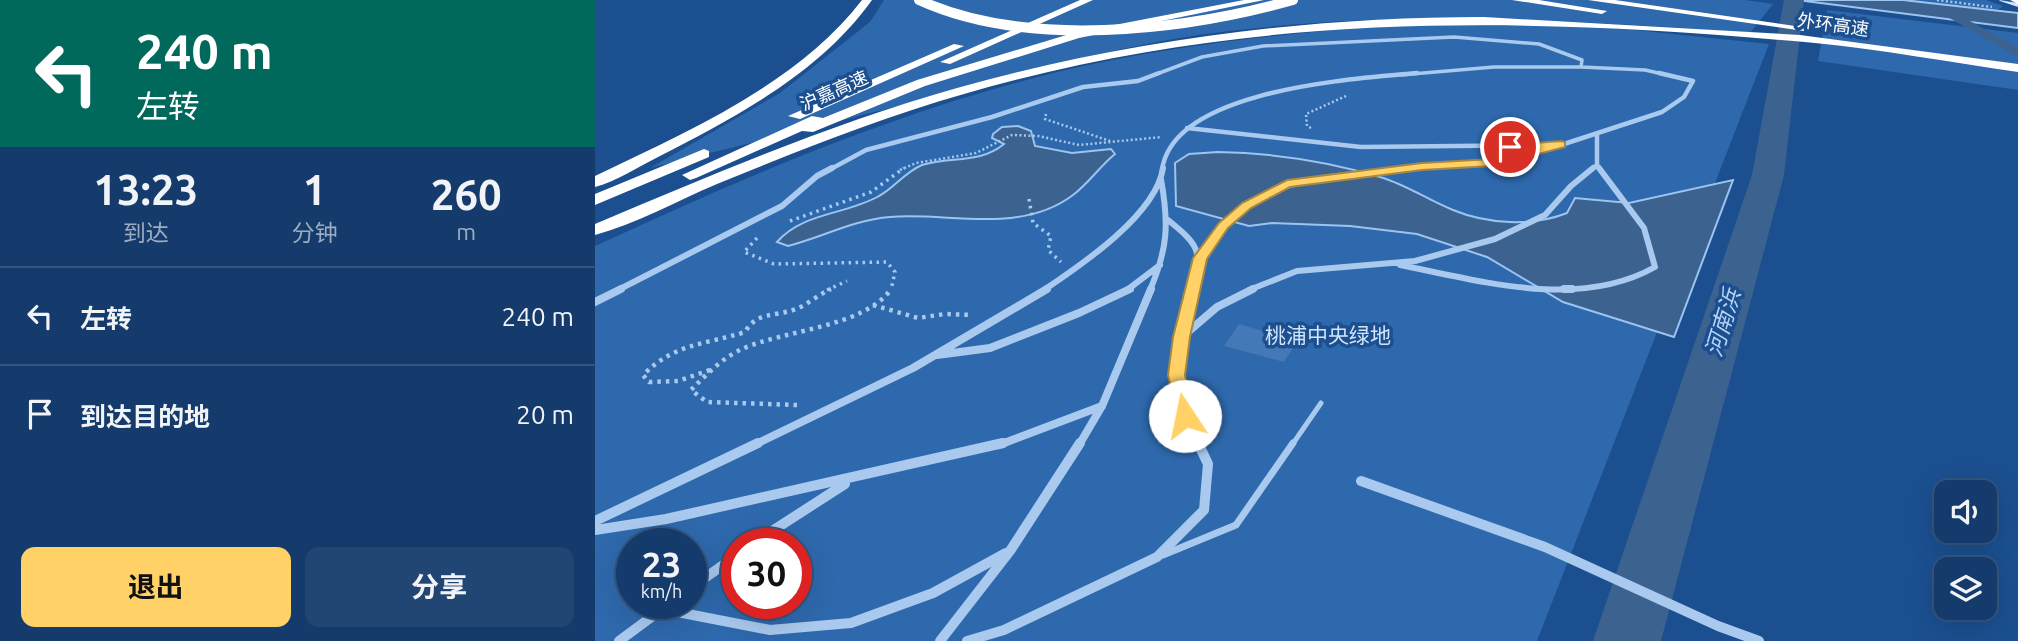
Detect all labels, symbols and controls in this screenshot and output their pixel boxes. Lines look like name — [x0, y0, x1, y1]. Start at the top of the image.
street label: 外环高速 — [1796, 9, 1870, 39]
text: 240 m — [136, 23, 273, 78]
icon: left — [21, 28, 112, 119]
street label: 沪嘉高速 — [797, 66, 871, 114]
text: 左转 — [136, 88, 200, 124]
pin — [1480, 117, 1540, 177]
icon: arrive — [1491, 128, 1529, 166]
text: 13:23 — [93, 166, 198, 213]
text: 1 — [303, 166, 326, 213]
text: 260 — [431, 171, 502, 218]
text: m — [456, 219, 476, 244]
text: 到达 — [123, 220, 169, 245]
text: 分钟 — [292, 220, 338, 245]
water label: 河南浜 — [1700, 284, 1745, 360]
icon: left — [21, 297, 59, 335]
text: 240 m — [502, 302, 574, 331]
text: 左转 — [80, 304, 132, 333]
park label: 桃浦中央绿地 — [1265, 323, 1391, 347]
position arrow — [1148, 379, 1222, 453]
icon: arrive — [21, 395, 59, 433]
text: 20 m — [516, 400, 574, 429]
text: 到达目的地 — [80, 402, 210, 431]
map controls — [1934, 480, 1997, 620]
button: sound — [1934, 480, 1997, 543]
speed limit sign: 30 — [721, 528, 812, 619]
text: 23 — [642, 544, 681, 584]
button: 退出 — [21, 547, 291, 627]
button: 分享 — [305, 547, 574, 627]
button: layers — [1934, 557, 1997, 620]
text: km/h — [641, 581, 682, 601]

